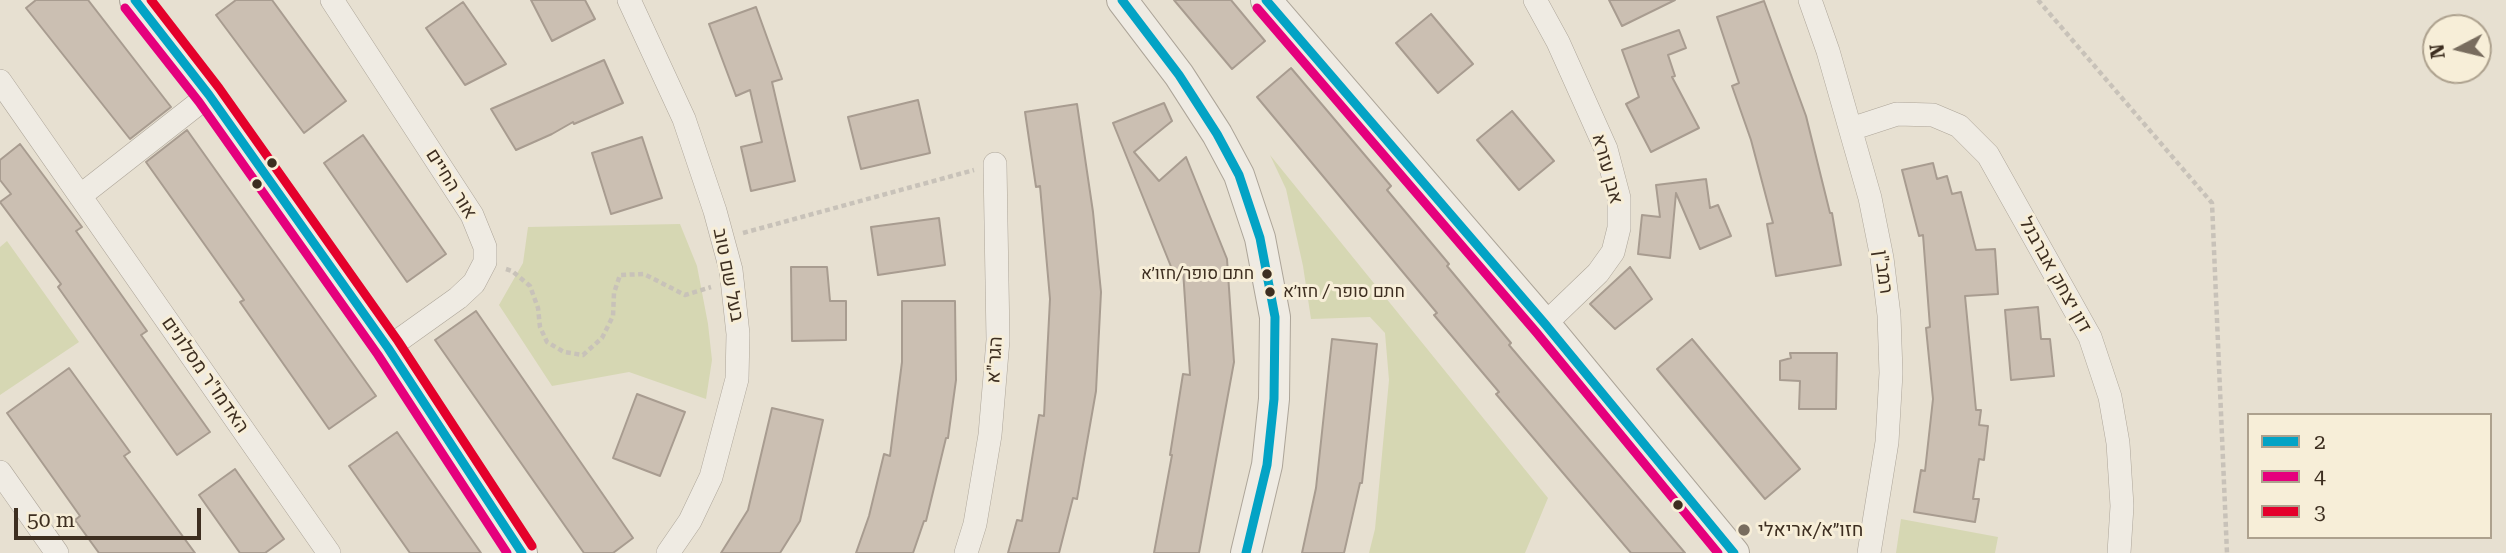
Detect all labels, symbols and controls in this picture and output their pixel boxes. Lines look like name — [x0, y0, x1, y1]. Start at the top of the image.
north arrow — [2422, 14, 2492, 84]
text: N — [2425, 43, 2450, 60]
street label: אבן עזרא — [1587, 131, 1627, 207]
street label: אור החיים — [421, 145, 481, 223]
unlabelled marker — [265, 156, 279, 170]
unlabelled marker — [250, 177, 264, 191]
street label: דון יצחק אברבנל — [2014, 213, 2096, 337]
street label: בעל שם טוב — [708, 226, 748, 324]
street label: רמב"ן — [1869, 249, 1897, 295]
place label: חתם סופר/חזו׳א — [1141, 264, 1254, 284]
marker: חתם סופר/חזו׳א — [1260, 267, 1274, 281]
place label: חתם סופר / חזו׳א — [1283, 282, 1405, 302]
marker: חתם סופר / חזו׳א — [1263, 285, 1277, 299]
street label: האדמו"ר מסלונים — [157, 313, 253, 437]
street label: הגר"א — [982, 336, 1008, 384]
legend — [2247, 413, 2492, 539]
text: 2 — [2314, 430, 2326, 454]
text: 4 — [2314, 465, 2326, 489]
scale bar — [18, 494, 205, 538]
unlabelled marker — [1671, 498, 1685, 512]
text: 3 — [2314, 500, 2326, 524]
text: 50 m — [27, 508, 75, 532]
place label: חזו״א/אריאלי — [1758, 519, 1863, 541]
marker: חזו״א/אריאלי — [1736, 522, 1752, 538]

